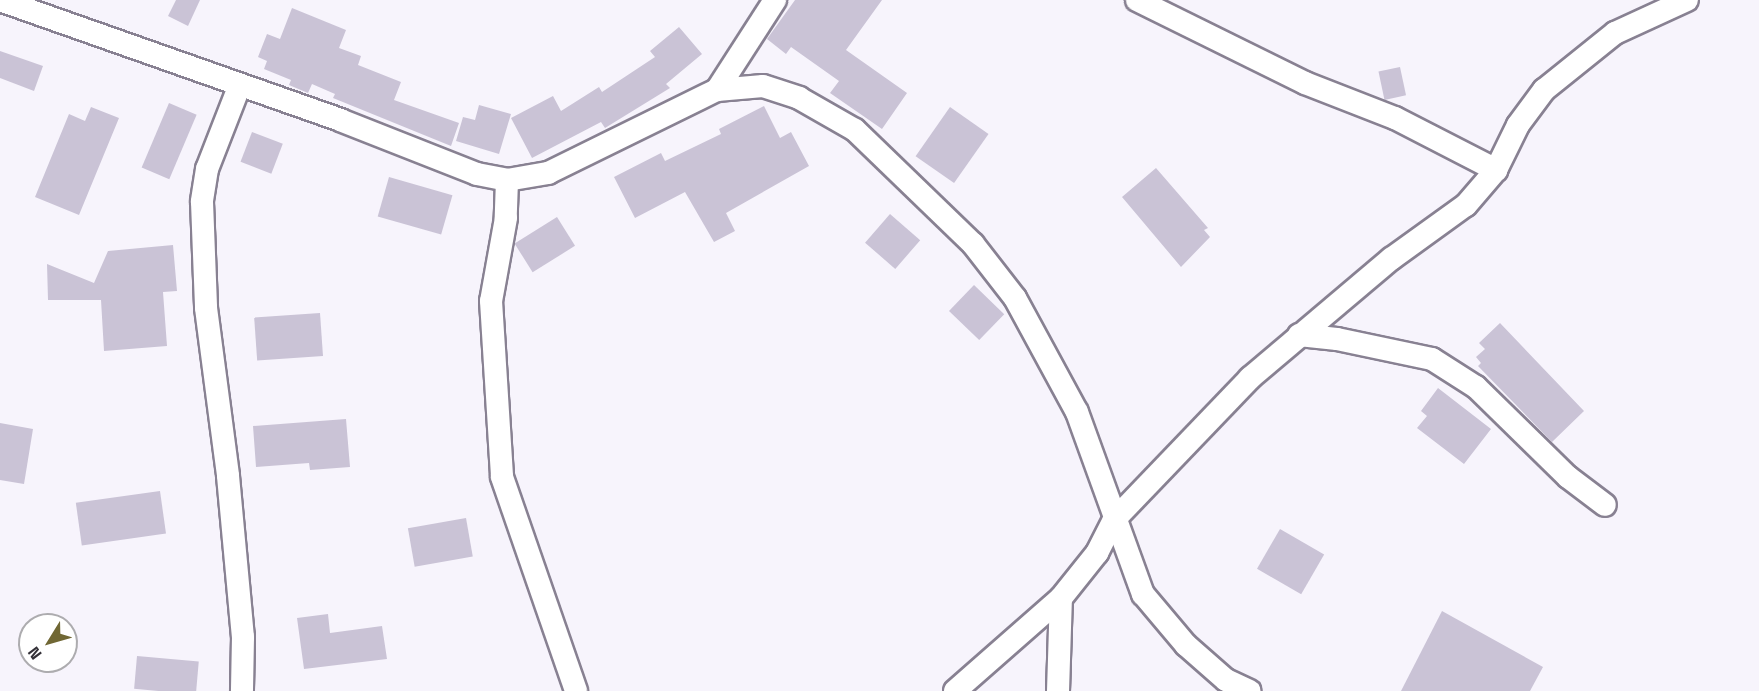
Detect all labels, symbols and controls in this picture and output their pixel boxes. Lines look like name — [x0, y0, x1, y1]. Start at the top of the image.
north arrow — [18, 613, 78, 673]
text: N — [23, 642, 46, 664]

